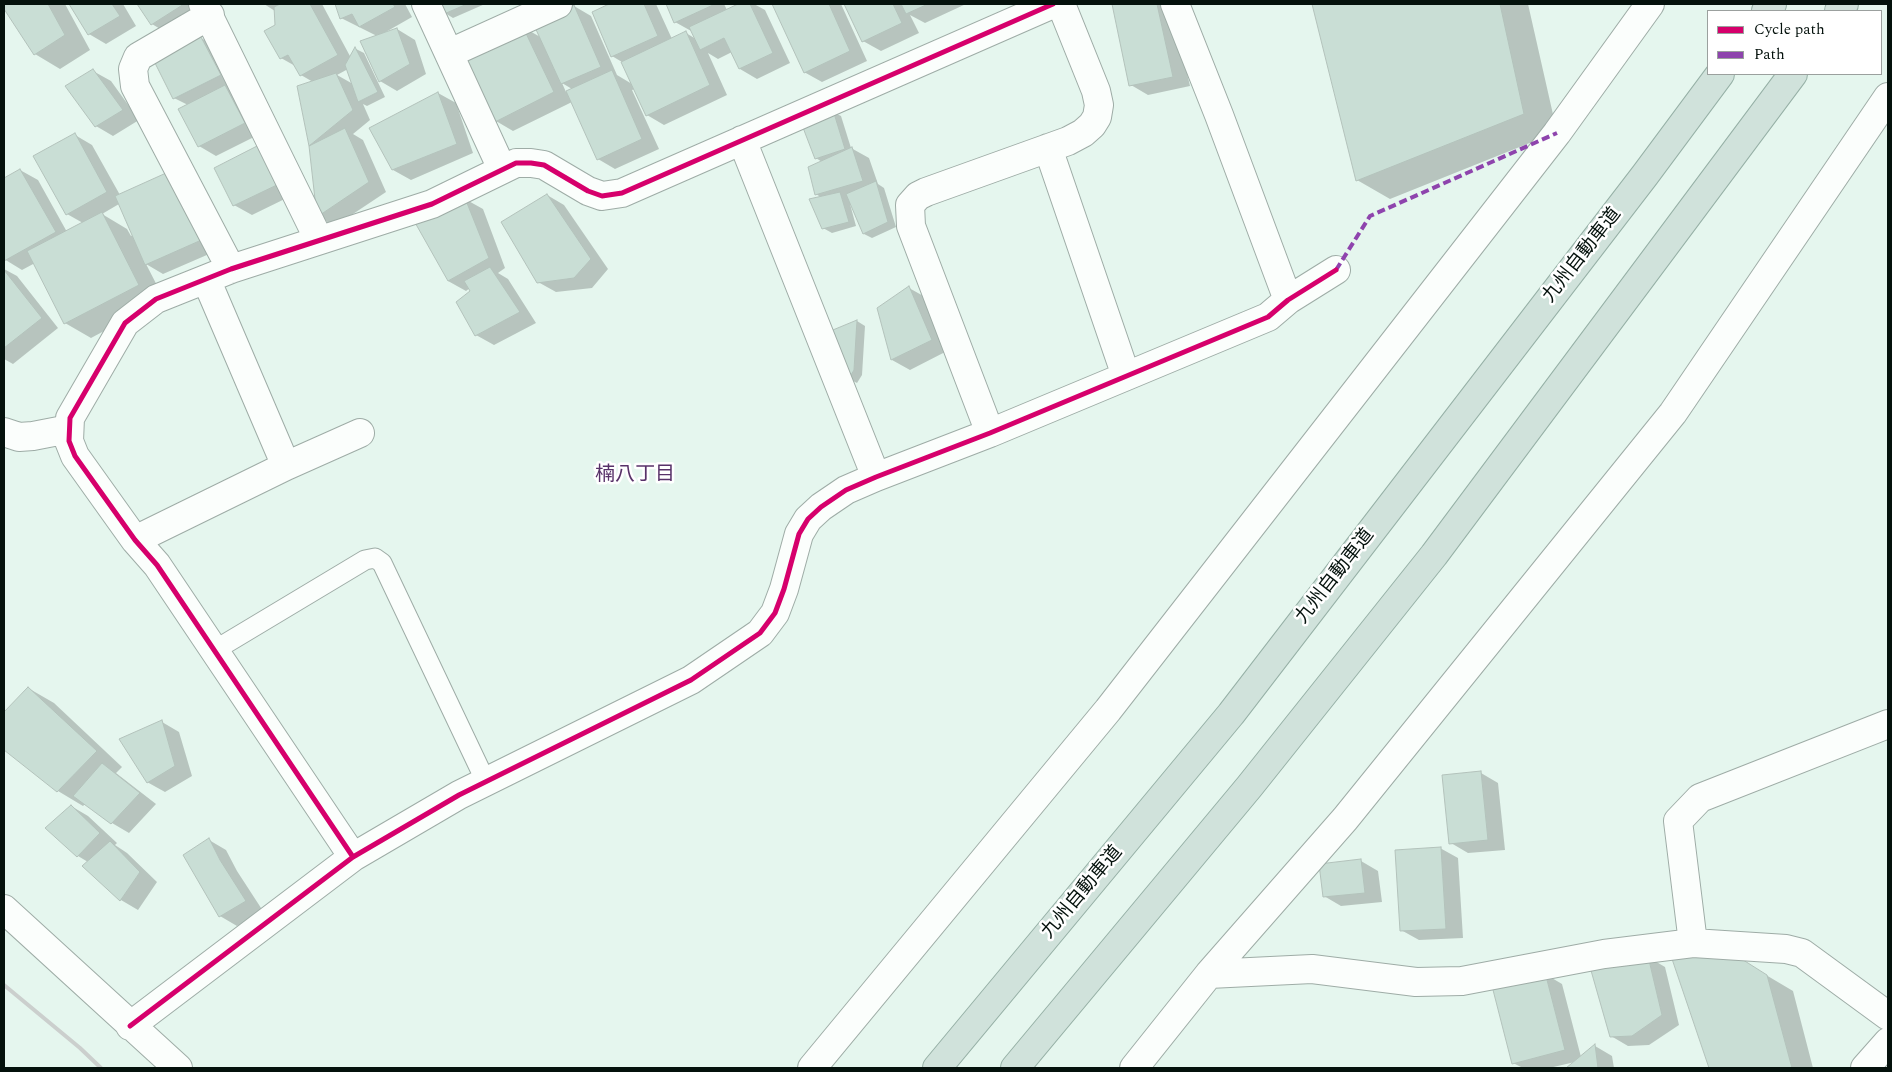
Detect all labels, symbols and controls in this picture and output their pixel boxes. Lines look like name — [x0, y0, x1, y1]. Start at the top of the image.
legend — [1707, 10, 1882, 75]
text: Cycle path — [1754, 18, 1825, 41]
text: Path — [1754, 43, 1785, 66]
street label: 九州自動車道 — [1539, 204, 1627, 308]
district label: 楠八丁目 — [595, 464, 675, 488]
street label: 九州自動車道 — [1292, 525, 1380, 629]
street label: 九州自動車道 — [1038, 842, 1128, 944]

